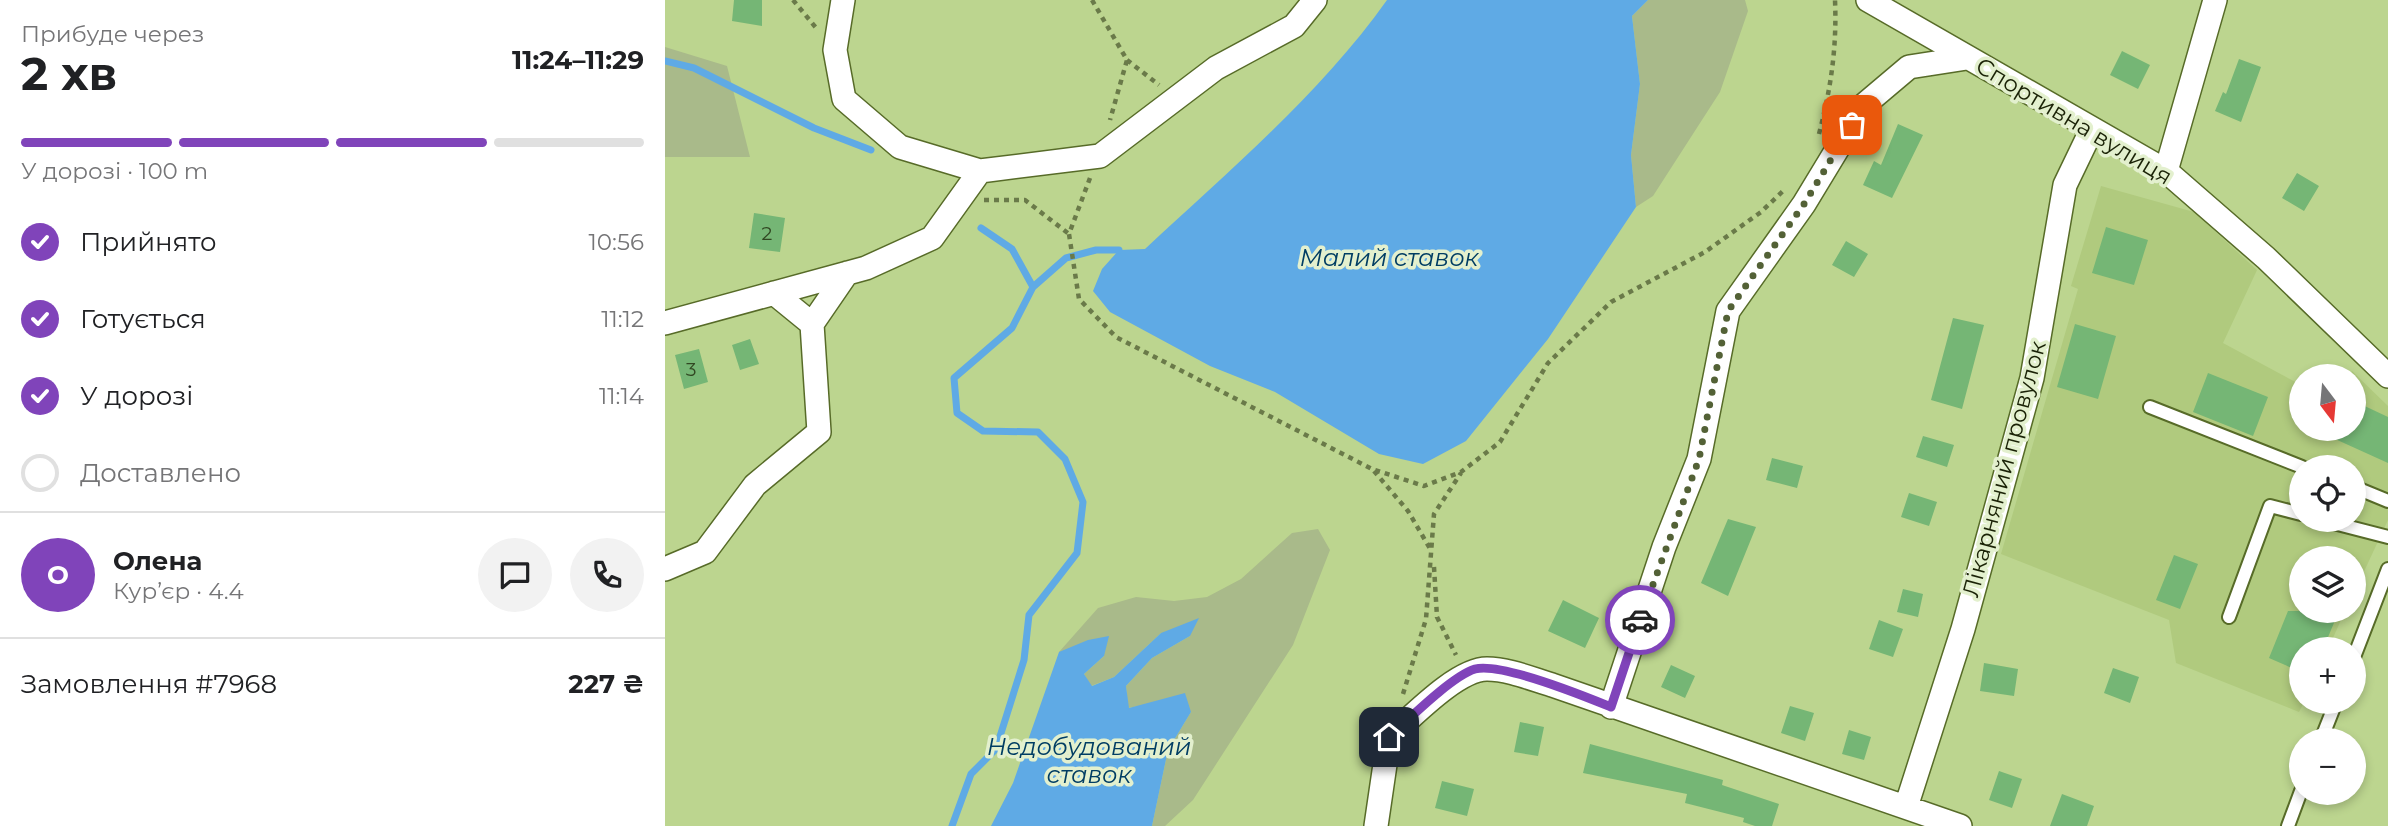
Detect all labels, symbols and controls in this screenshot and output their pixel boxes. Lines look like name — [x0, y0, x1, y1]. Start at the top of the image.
text: Прибуде через — [21, 20, 204, 48]
text: 11:24–11:29 — [512, 44, 644, 76]
text: 2 хв — [21, 45, 117, 102]
street label: Спортивна вулиця — [1971, 51, 2177, 191]
pin — [1822, 95, 1882, 155]
icon: bag — [1833, 106, 1871, 144]
text: У дорозі · 100 m — [21, 157, 208, 185]
house number: 2 — [762, 222, 773, 245]
icon: check — [21, 223, 59, 261]
text: Прийнято — [80, 226, 217, 258]
text: 10:56 — [589, 228, 644, 256]
water label: Малий ставок — [1300, 243, 1480, 272]
icon: check — [21, 300, 59, 338]
text: Готується — [80, 303, 206, 335]
text: 11:12 — [601, 305, 644, 333]
street label: Лікарняний провулок — [1956, 337, 2052, 600]
house number: 3 — [686, 358, 696, 381]
north arrow — [2289, 364, 2366, 441]
map controls — [2289, 364, 2366, 805]
icon: check — [21, 377, 59, 415]
text: У дорозі — [80, 380, 193, 412]
text: 11:14 — [599, 382, 644, 410]
button: locate — [2289, 455, 2366, 532]
text: Доставлено — [80, 457, 241, 489]
button: chat — [478, 538, 552, 612]
button: phone — [570, 538, 644, 612]
text: Олена — [113, 545, 202, 577]
button: layers — [2289, 546, 2366, 623]
text: О — [47, 559, 69, 591]
text: Кур’єр · 4.4 — [113, 577, 244, 605]
courier — [1605, 585, 1675, 655]
icon: car — [1621, 601, 1659, 639]
button: + — [2289, 637, 2366, 714]
text: Замовлення #7968 — [21, 668, 277, 700]
text: 227 ₴ — [568, 668, 644, 700]
pin — [1359, 707, 1419, 767]
icon: home — [1370, 718, 1408, 756]
button: − — [2289, 728, 2366, 805]
water label: Недобудований ставок — [987, 732, 1191, 789]

